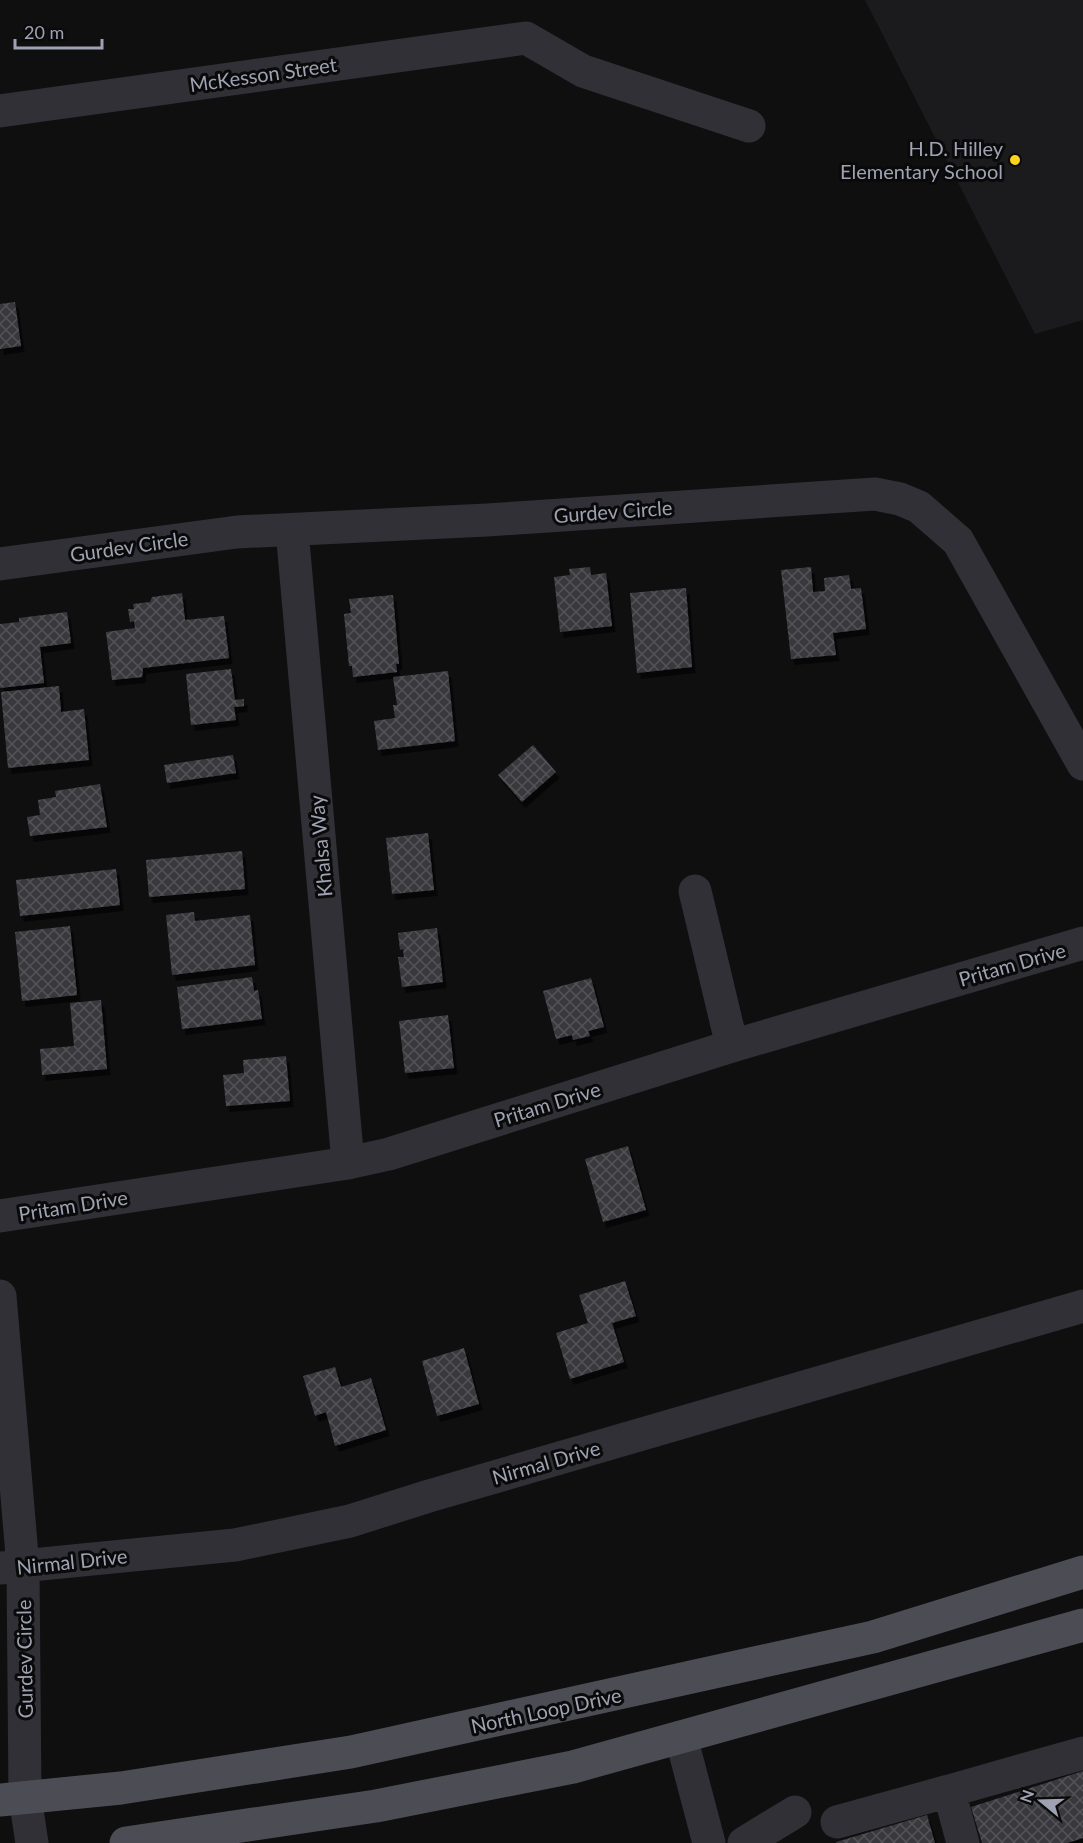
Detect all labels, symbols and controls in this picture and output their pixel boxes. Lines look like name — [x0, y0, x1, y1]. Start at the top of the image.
scale bar — [15, 12, 102, 50]
text: 20 m — [24, 21, 64, 43]
street label: McKesson Street — [188, 52, 338, 96]
place label: H.D. Hilley Elementary School — [840, 136, 1004, 183]
marker: H.D. Hilley Elementary School — [1008, 153, 1022, 167]
street label: Gurdev Circle — [553, 495, 673, 527]
street label: Gurdev Circle — [68, 526, 190, 566]
street label: Khalsa Way — [304, 793, 336, 898]
street label: Pritam Drive — [956, 937, 1068, 991]
street label: Pritam Drive — [491, 1076, 603, 1132]
street label: Pritam Drive — [17, 1185, 129, 1225]
street label: Nirmal Drive — [489, 1435, 603, 1489]
street label: Nirmal Drive — [15, 1543, 129, 1579]
street label: Gurdev Circle — [11, 1599, 37, 1719]
street label: North Loop Drive — [469, 1682, 623, 1738]
north arrow — [1011, 1771, 1071, 1831]
text: N — [1015, 1787, 1037, 1805]

